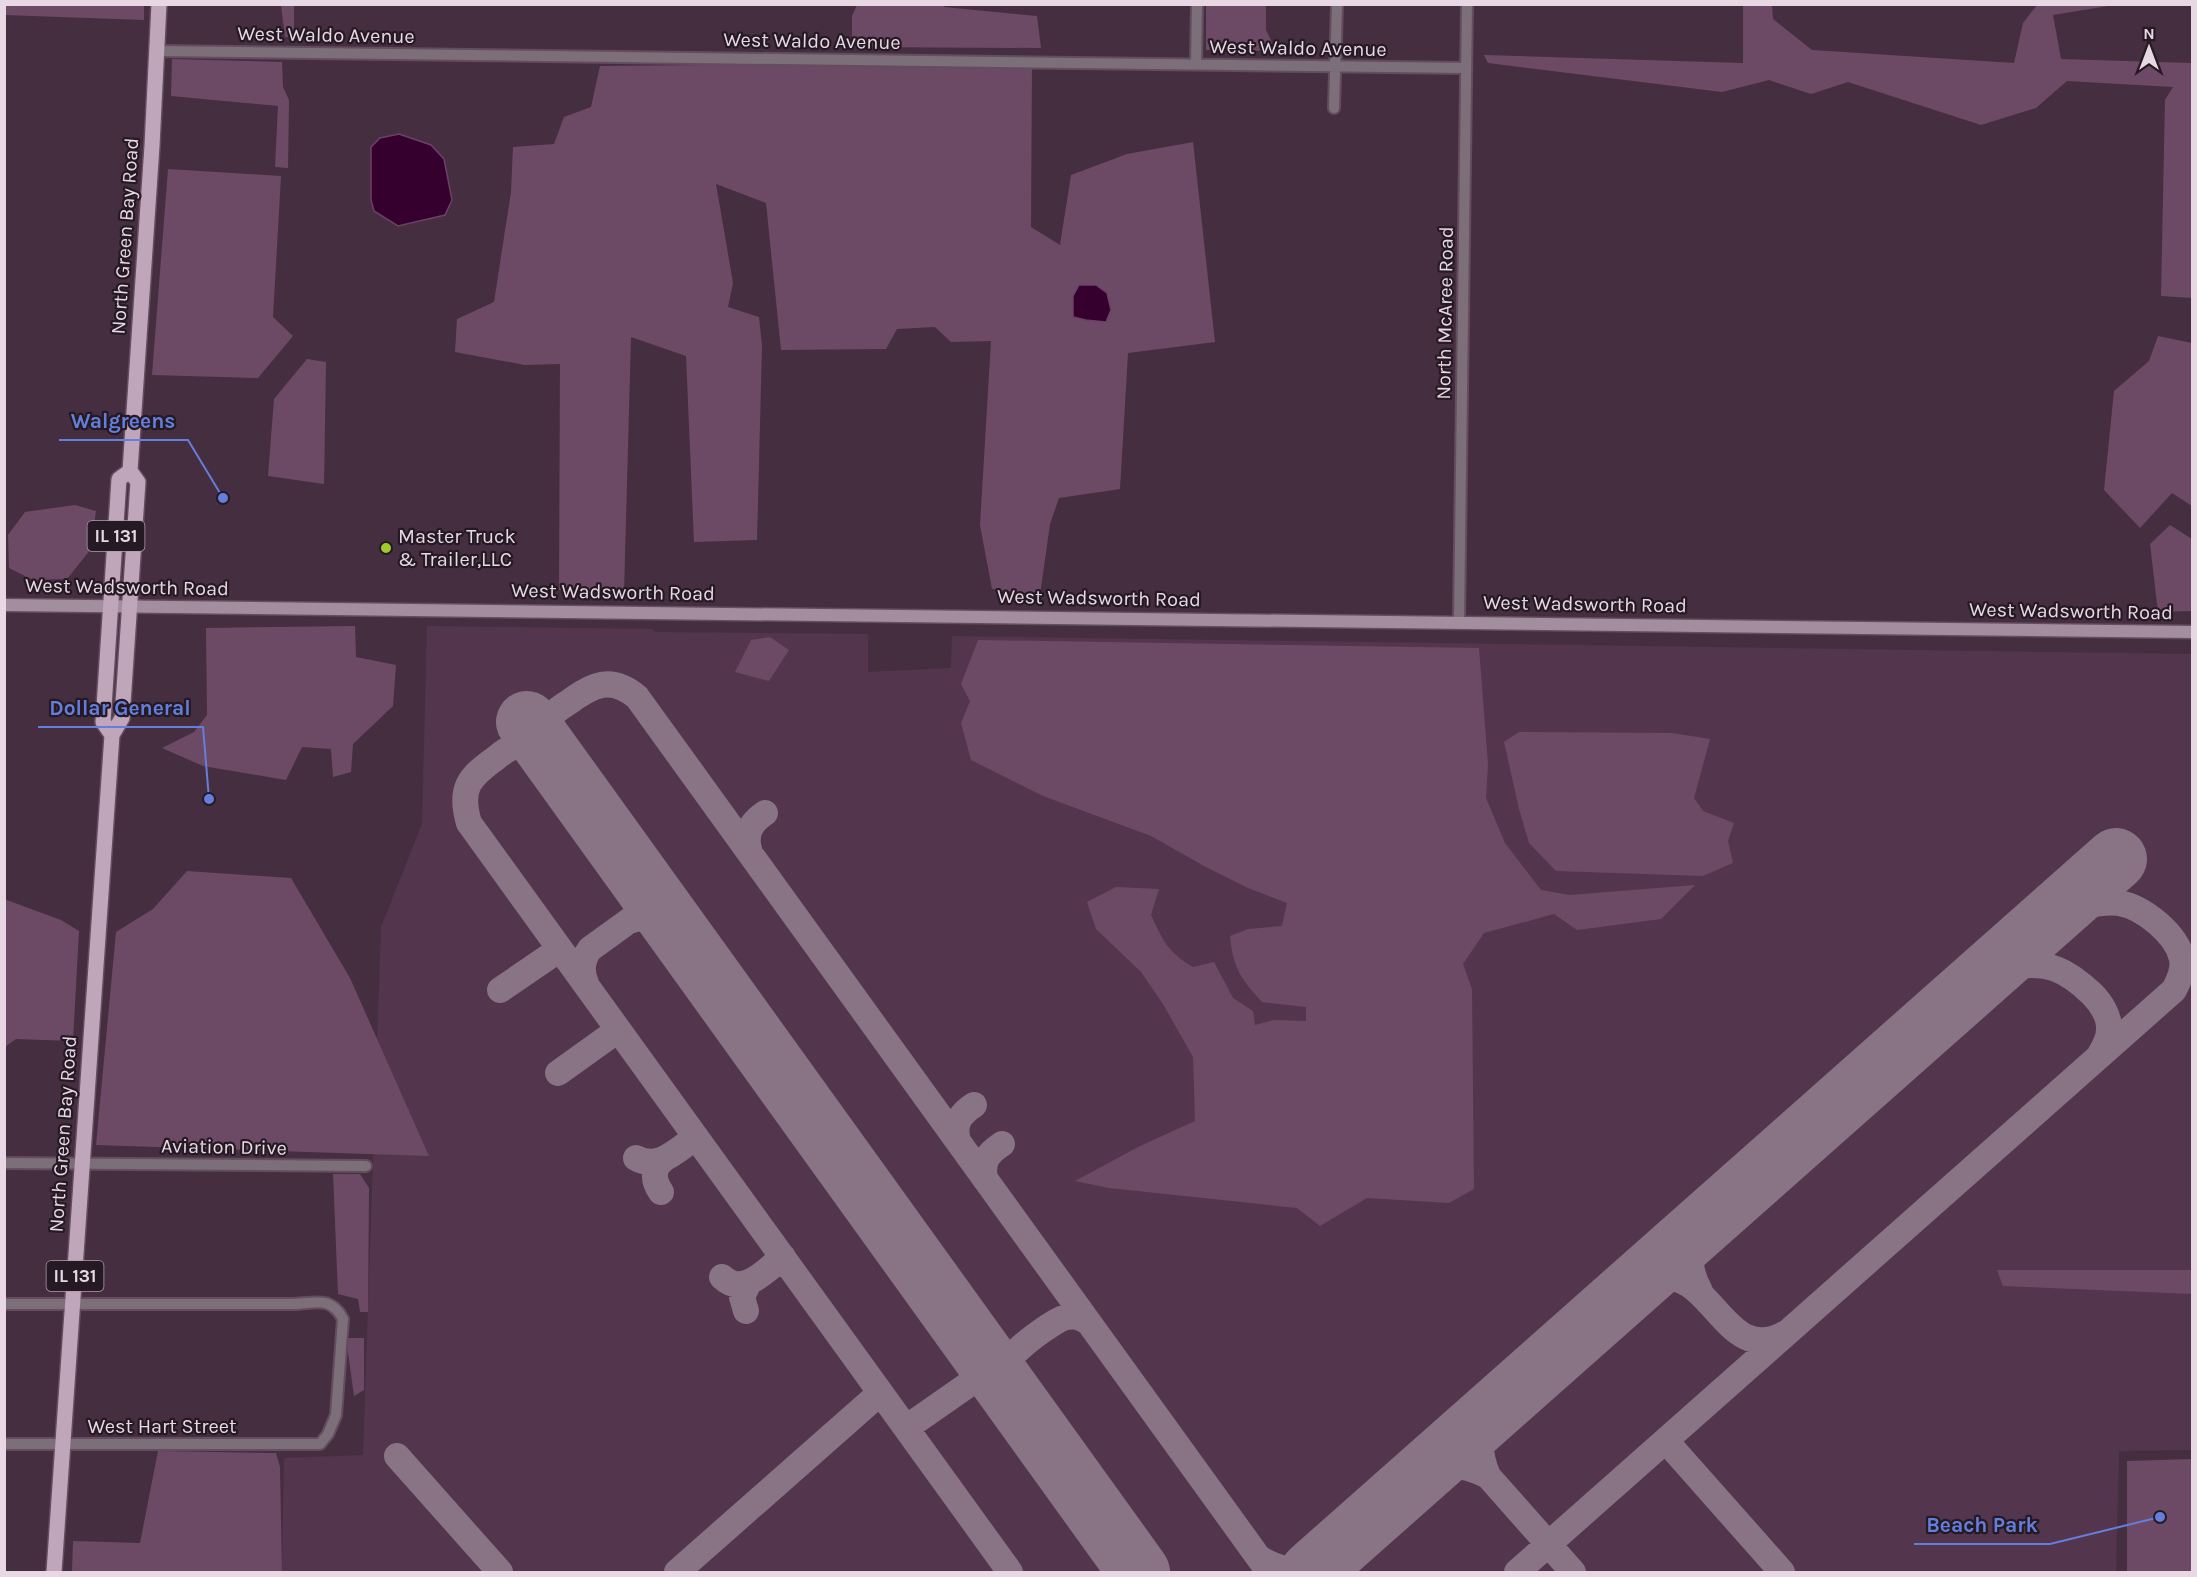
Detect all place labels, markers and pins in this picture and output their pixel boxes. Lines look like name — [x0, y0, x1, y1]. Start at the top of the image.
callout: Walgreens — [59, 401, 188, 440]
place label: Master Truck & Trailer,LLC — [398, 525, 516, 571]
marker: Master Truck & Trailer,LLC — [379, 541, 393, 555]
callout: Dollar General — [38, 688, 203, 727]
callout: Beach Park — [1914, 1505, 2050, 1544]

